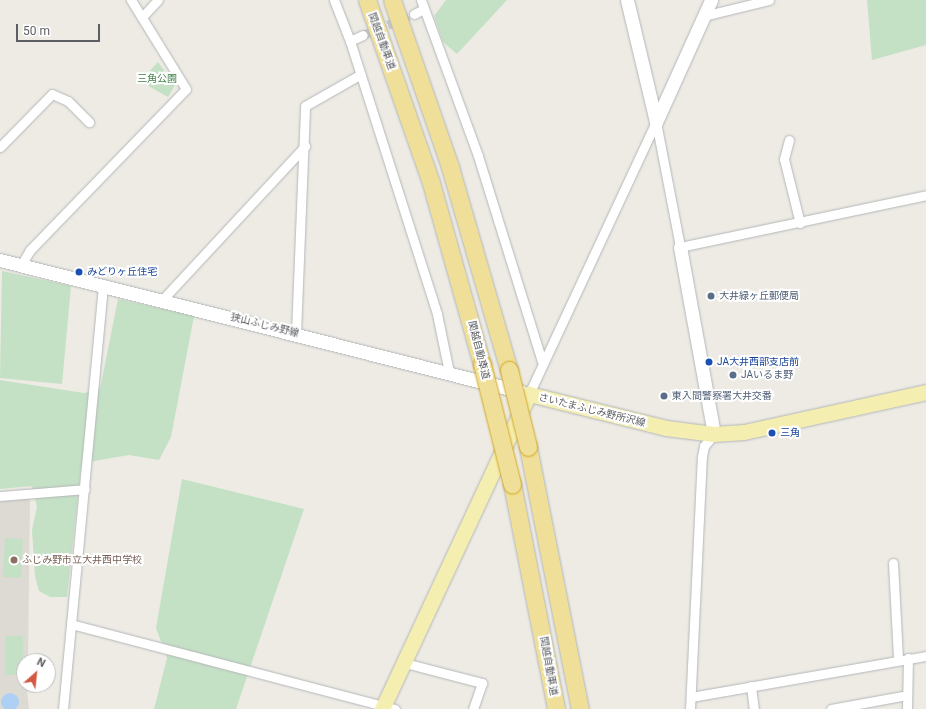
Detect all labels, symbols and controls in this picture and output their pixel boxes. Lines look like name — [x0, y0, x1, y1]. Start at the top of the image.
street label: 関越自動車道 — [366, 11, 398, 71]
scale bar — [18, 16, 102, 42]
text: 50 m — [23, 24, 50, 38]
park label: 三角公園 — [137, 73, 177, 85]
place label: みどりヶ丘住宅 — [87, 266, 157, 278]
marker: みどりヶ丘住宅 — [74, 267, 84, 277]
place label: 大井緑ヶ丘郵便局 — [719, 290, 799, 302]
marker: 大井緑ヶ丘郵便局 — [706, 291, 716, 301]
street label: 狭山ふじみ野線 — [230, 311, 300, 339]
street label: 関越自動車道 — [466, 319, 492, 381]
place label: JA大井西部支店前 — [717, 356, 799, 368]
marker: JA大井西部支店前 — [704, 357, 714, 367]
place label: JAいるま野 — [741, 369, 793, 381]
marker: JAいるま野 — [728, 370, 738, 380]
place label: 東入間警察署大井交番 — [672, 390, 772, 402]
street label: さいたまふじみ野所沢線 — [537, 391, 647, 429]
marker: 東入間警察署大井交番 — [659, 391, 669, 401]
place label: 三角 — [780, 427, 800, 439]
marker: 三角 — [767, 428, 777, 438]
place label: ふじみ野市立大井西中学校 — [22, 554, 142, 566]
marker: ふじみ野市立大井西中学校 — [9, 555, 19, 565]
street label: 関越自動車道 — [538, 635, 560, 697]
north arrow — [16, 653, 56, 693]
text: N — [35, 655, 48, 670]

